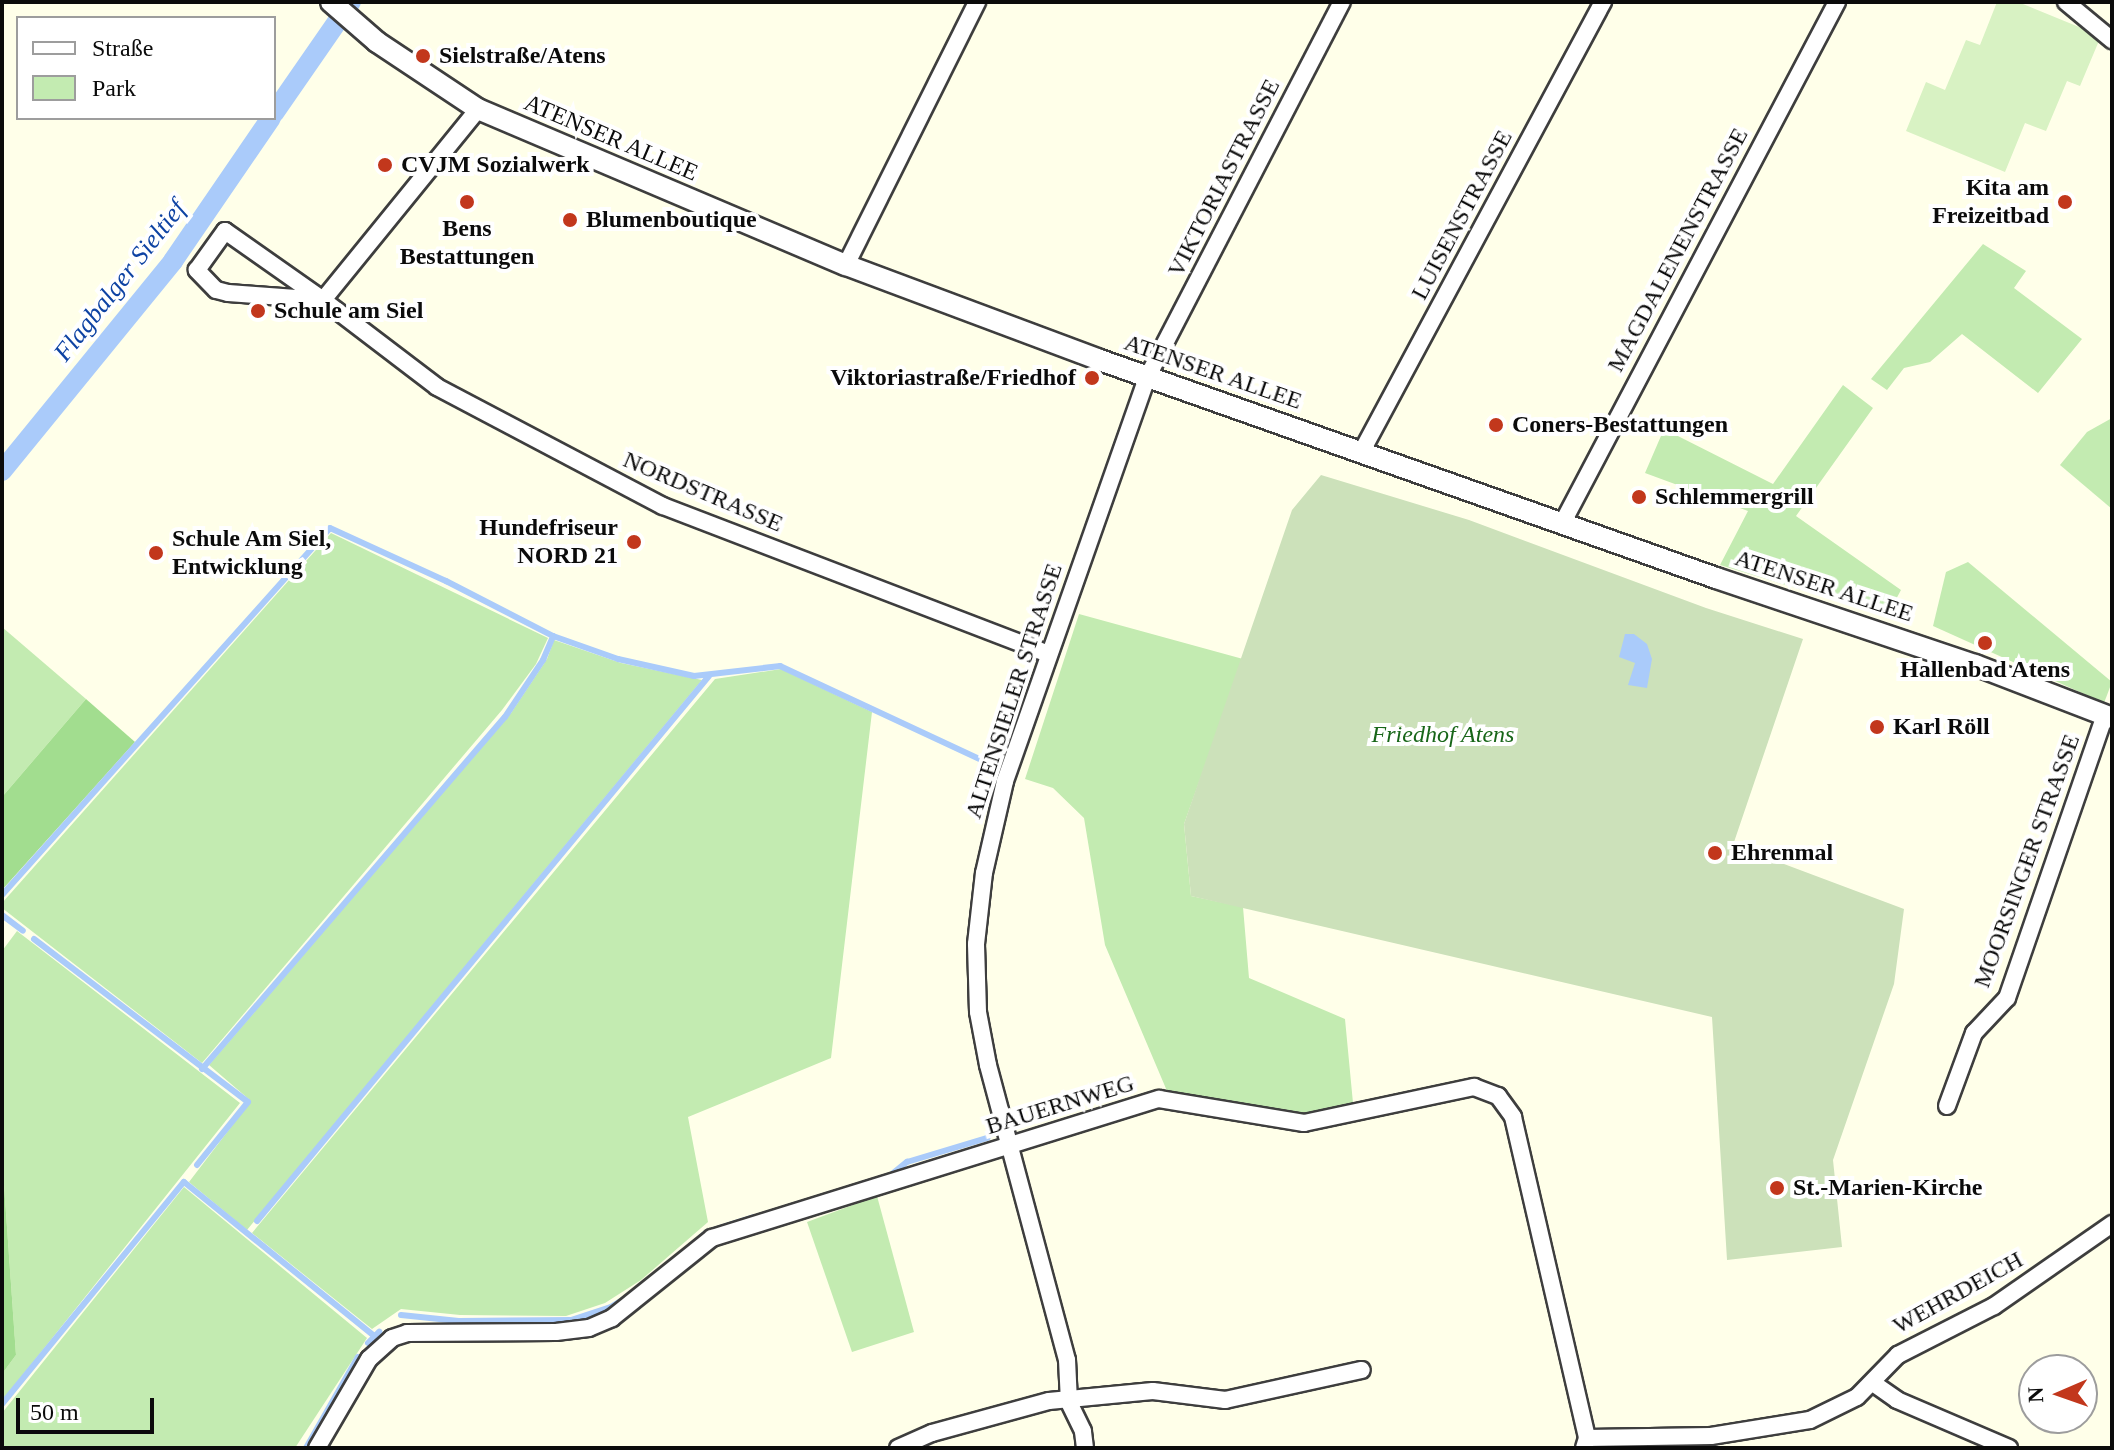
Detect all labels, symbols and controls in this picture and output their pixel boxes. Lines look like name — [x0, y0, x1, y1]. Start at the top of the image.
legend — [16, 16, 276, 120]
text: Straße — [92, 35, 153, 61]
place label: Sielstraße/Atens — [439, 42, 606, 70]
marker: Sielstraße/Atens — [414, 47, 432, 65]
street label: VIKTORIASTRASSE — [1162, 74, 1286, 282]
text: Park — [92, 75, 136, 101]
street label: ATENSER ALLEE — [519, 88, 703, 188]
street label: MAGDALENENSTRASSE — [1601, 123, 1755, 377]
street label: LUISENSTRASSE — [1405, 125, 1519, 305]
place label: CVJM Sozialwerk — [401, 151, 590, 179]
marker: CVJM Sozialwerk — [376, 156, 394, 174]
place label: Kita am Freizeitbad — [1932, 174, 2049, 230]
marker: Bens Bestattungen — [458, 193, 476, 211]
marker: Kita am Freizeitbad — [2056, 193, 2074, 211]
water label: Flagbalger Sieltief — [47, 194, 193, 368]
place label: Blumenboutique — [586, 206, 757, 234]
marker: Blumenboutique — [561, 211, 579, 229]
place label: Bens Bestattungen — [400, 215, 534, 271]
place label: Schule am Siel — [274, 297, 423, 325]
marker: Schule am Siel — [249, 302, 267, 320]
street label: ATENSER ALLEE — [1120, 328, 1306, 416]
place label: Viktoriastraße/Friedhof — [830, 364, 1076, 392]
marker: Viktoriastraße/Friedhof — [1083, 369, 1101, 387]
place label: Coners-Bestattungen — [1512, 411, 1728, 439]
marker: Coners-Bestattungen — [1487, 416, 1505, 434]
street label: NORDSTRASSE — [619, 445, 787, 539]
place label: Schlemmergrill — [1655, 483, 1814, 511]
marker: Schlemmergrill — [1630, 488, 1648, 506]
place label: Hundefriseur NORD 21 — [479, 514, 618, 570]
place label: Schule Am Siel, Entwicklung — [172, 525, 333, 581]
marker: Hundefriseur NORD 21 — [625, 533, 643, 551]
street label: ATENSER ALLEE — [1730, 543, 1918, 629]
marker: Schule Am Siel, Entwicklung — [147, 544, 165, 562]
street label: ALTENSIELER STRASSE — [959, 560, 1069, 822]
marker: Hallenbad Atens — [1976, 634, 1994, 652]
place label: Hallenbad Atens — [1899, 656, 2071, 684]
place label: Karl Röll — [1893, 713, 1990, 741]
marker: Karl Röll — [1868, 718, 1886, 736]
park label: Friedhof Atens — [1371, 721, 1515, 749]
street label: MOORSINGER STRASSE — [1968, 730, 2086, 992]
place label: Ehrenmal — [1731, 839, 1833, 867]
marker: Ehrenmal — [1706, 844, 1724, 862]
street label: BAUERNWEG — [982, 1069, 1138, 1141]
place label: St.-Marien-Kirche — [1793, 1174, 1983, 1202]
marker: St.-Marien-Kirche — [1768, 1179, 1786, 1197]
street label: WEHRDEICH — [1888, 1246, 2028, 1340]
north arrow — [2018, 1354, 2098, 1434]
scale bar — [20, 1382, 158, 1432]
text: N — [2023, 1386, 2048, 1403]
text: 50 m — [30, 1399, 79, 1425]

